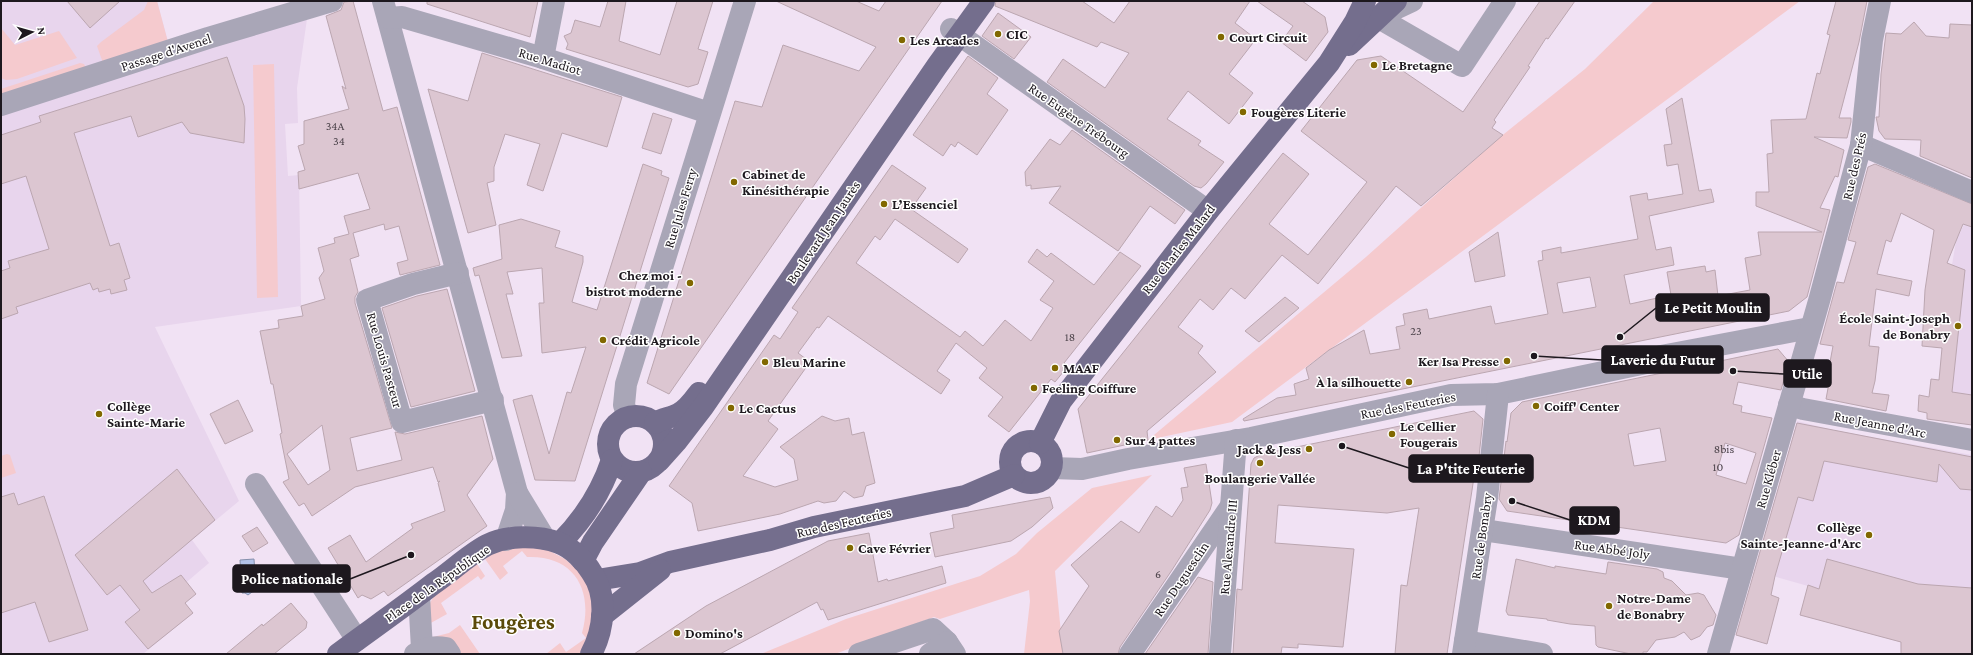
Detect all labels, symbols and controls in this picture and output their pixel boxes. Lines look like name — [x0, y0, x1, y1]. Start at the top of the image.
north arrow — [12, 12, 52, 52]
place label: CIC — [1006, 26, 1028, 42]
text: N — [36, 27, 48, 36]
marker: CIC — [993, 29, 1003, 39]
place label: Court Circuit — [1229, 29, 1308, 45]
street label: Passage d'Avenel — [119, 30, 214, 74]
place label: Les Arcades — [910, 32, 979, 48]
marker: Court Circuit — [1216, 32, 1226, 42]
marker: Les Arcades — [897, 35, 907, 45]
street label: Rue Madiot — [517, 44, 584, 78]
place label: Le Bretagne — [1382, 57, 1453, 73]
marker: Le Bretagne — [1369, 60, 1379, 70]
street label: Rue Eugène Trébourg — [1026, 79, 1133, 161]
place label: Fougères Literie — [1251, 104, 1346, 120]
marker: Fougères Literie — [1238, 107, 1248, 117]
house number: 34A — [326, 119, 344, 133]
street label: Rue des Prés — [1838, 131, 1870, 201]
house number: 34 — [333, 134, 345, 148]
street label: Rue Jules Ferry — [660, 166, 700, 250]
place label: Cabinet de Kinésithérapie — [742, 166, 830, 198]
marker: Cabinet de Kinésithérapie — [729, 177, 739, 187]
street label: Boulevard Jean Jaurès — [783, 178, 863, 286]
place label: L’Essenciel — [892, 196, 957, 212]
marker: L’Essenciel — [879, 199, 889, 209]
street label: Rue Charles Malard — [1138, 201, 1218, 297]
place label: Chez moi - bistrot moderne — [585, 267, 682, 299]
marker: Chez moi - bistrot moderne — [685, 278, 695, 288]
callout: Le Petit Moulin — [1656, 294, 1769, 321]
text: Le Petit Moulin — [1664, 300, 1762, 316]
street label: Rue Louis Pasteur — [364, 310, 406, 410]
place label: École Saint-Joseph de Bonabry — [1839, 310, 1950, 342]
marker: École Saint-Joseph de Bonabry — [1953, 321, 1963, 331]
house number: 23 — [1410, 324, 1422, 338]
house number: 18 — [1065, 330, 1075, 344]
place label: Crédit Agricole — [611, 332, 700, 348]
marker: Crédit Agricole — [598, 335, 608, 345]
callout: Laverie du Futur — [1602, 346, 1723, 373]
text: Laverie du Futur — [1610, 352, 1716, 368]
place label: Ker Isa Presse — [1418, 353, 1499, 369]
place label: Bleu Marine — [773, 354, 846, 370]
marker: Ker Isa Presse — [1502, 356, 1512, 366]
marker: Bleu Marine — [760, 357, 770, 367]
place label: MAAF — [1063, 360, 1100, 376]
callout: Utile — [1784, 360, 1831, 387]
marker: MAAF — [1050, 363, 1060, 373]
text: Utile — [1791, 366, 1823, 382]
place label: À la silhouette — [1315, 374, 1401, 390]
marker: À la silhouette — [1404, 377, 1414, 387]
place label: Feeling Coiffure — [1042, 380, 1137, 396]
marker: Feeling Coiffure — [1029, 383, 1039, 393]
street label: Rue des Feuteries — [1359, 388, 1457, 422]
place label: Collège Sainte-Marie — [107, 398, 185, 430]
place label: Coiff' Center — [1544, 398, 1620, 414]
place label: Le Cactus — [739, 400, 796, 416]
marker: Coiff' Center — [1531, 401, 1541, 411]
marker: Le Cactus — [726, 403, 736, 413]
street label: Rue Jeanne d'Arc — [1833, 407, 1928, 441]
marker: Collège Sainte-Marie — [94, 409, 104, 419]
place label: Le Cellier Fougerais — [1400, 418, 1458, 450]
marker: Le Cellier Fougerais — [1387, 429, 1397, 439]
place label: Sur 4 pattes — [1125, 432, 1195, 448]
marker: Sur 4 pattes — [1112, 435, 1122, 445]
place label: Jack & Jess — [1235, 441, 1301, 457]
house number: 8bis — [1714, 442, 1734, 456]
marker: Jack & Jess — [1304, 444, 1314, 454]
street label: Rue Kléber — [1752, 448, 1784, 510]
callout: La P'tite Feuterie — [1409, 455, 1533, 482]
marker: Boulangerie Vallée — [1255, 458, 1265, 468]
house number: 10 — [1713, 460, 1724, 474]
text: La P'tite Feuterie — [1417, 461, 1525, 477]
place label: Boulangerie Vallée — [1205, 470, 1316, 486]
street label: Rue de Bonabry — [1467, 491, 1495, 580]
street label: Rue Alexandre III — [1216, 499, 1240, 595]
street label: Rue des Feuteries — [795, 503, 893, 541]
callout: KDM — [1570, 507, 1619, 534]
text: KDM — [1578, 512, 1611, 528]
place label: Collège Sainte-Jeanne-d'Arc — [1741, 519, 1862, 551]
marker: Collège Sainte-Jeanne-d'Arc — [1864, 530, 1874, 540]
street label: Rue Abbé Joly — [1573, 536, 1651, 562]
street label: Rue Duguesclin — [1150, 538, 1212, 620]
place label: Cave Février — [858, 540, 931, 556]
street label: Place de la République — [381, 541, 493, 625]
marker: Cave Février — [845, 543, 855, 553]
callout: Police nationale — [233, 565, 350, 592]
house number: 6 — [1155, 567, 1161, 581]
text: Police nationale — [241, 571, 343, 587]
place label: Notre-Dame de Bonabry — [1617, 590, 1691, 622]
marker: Notre-Dame de Bonabry — [1604, 601, 1614, 611]
district label: Fougères — [471, 609, 555, 634]
place label: Domino's — [685, 625, 743, 641]
marker: Domino's — [672, 628, 682, 638]

